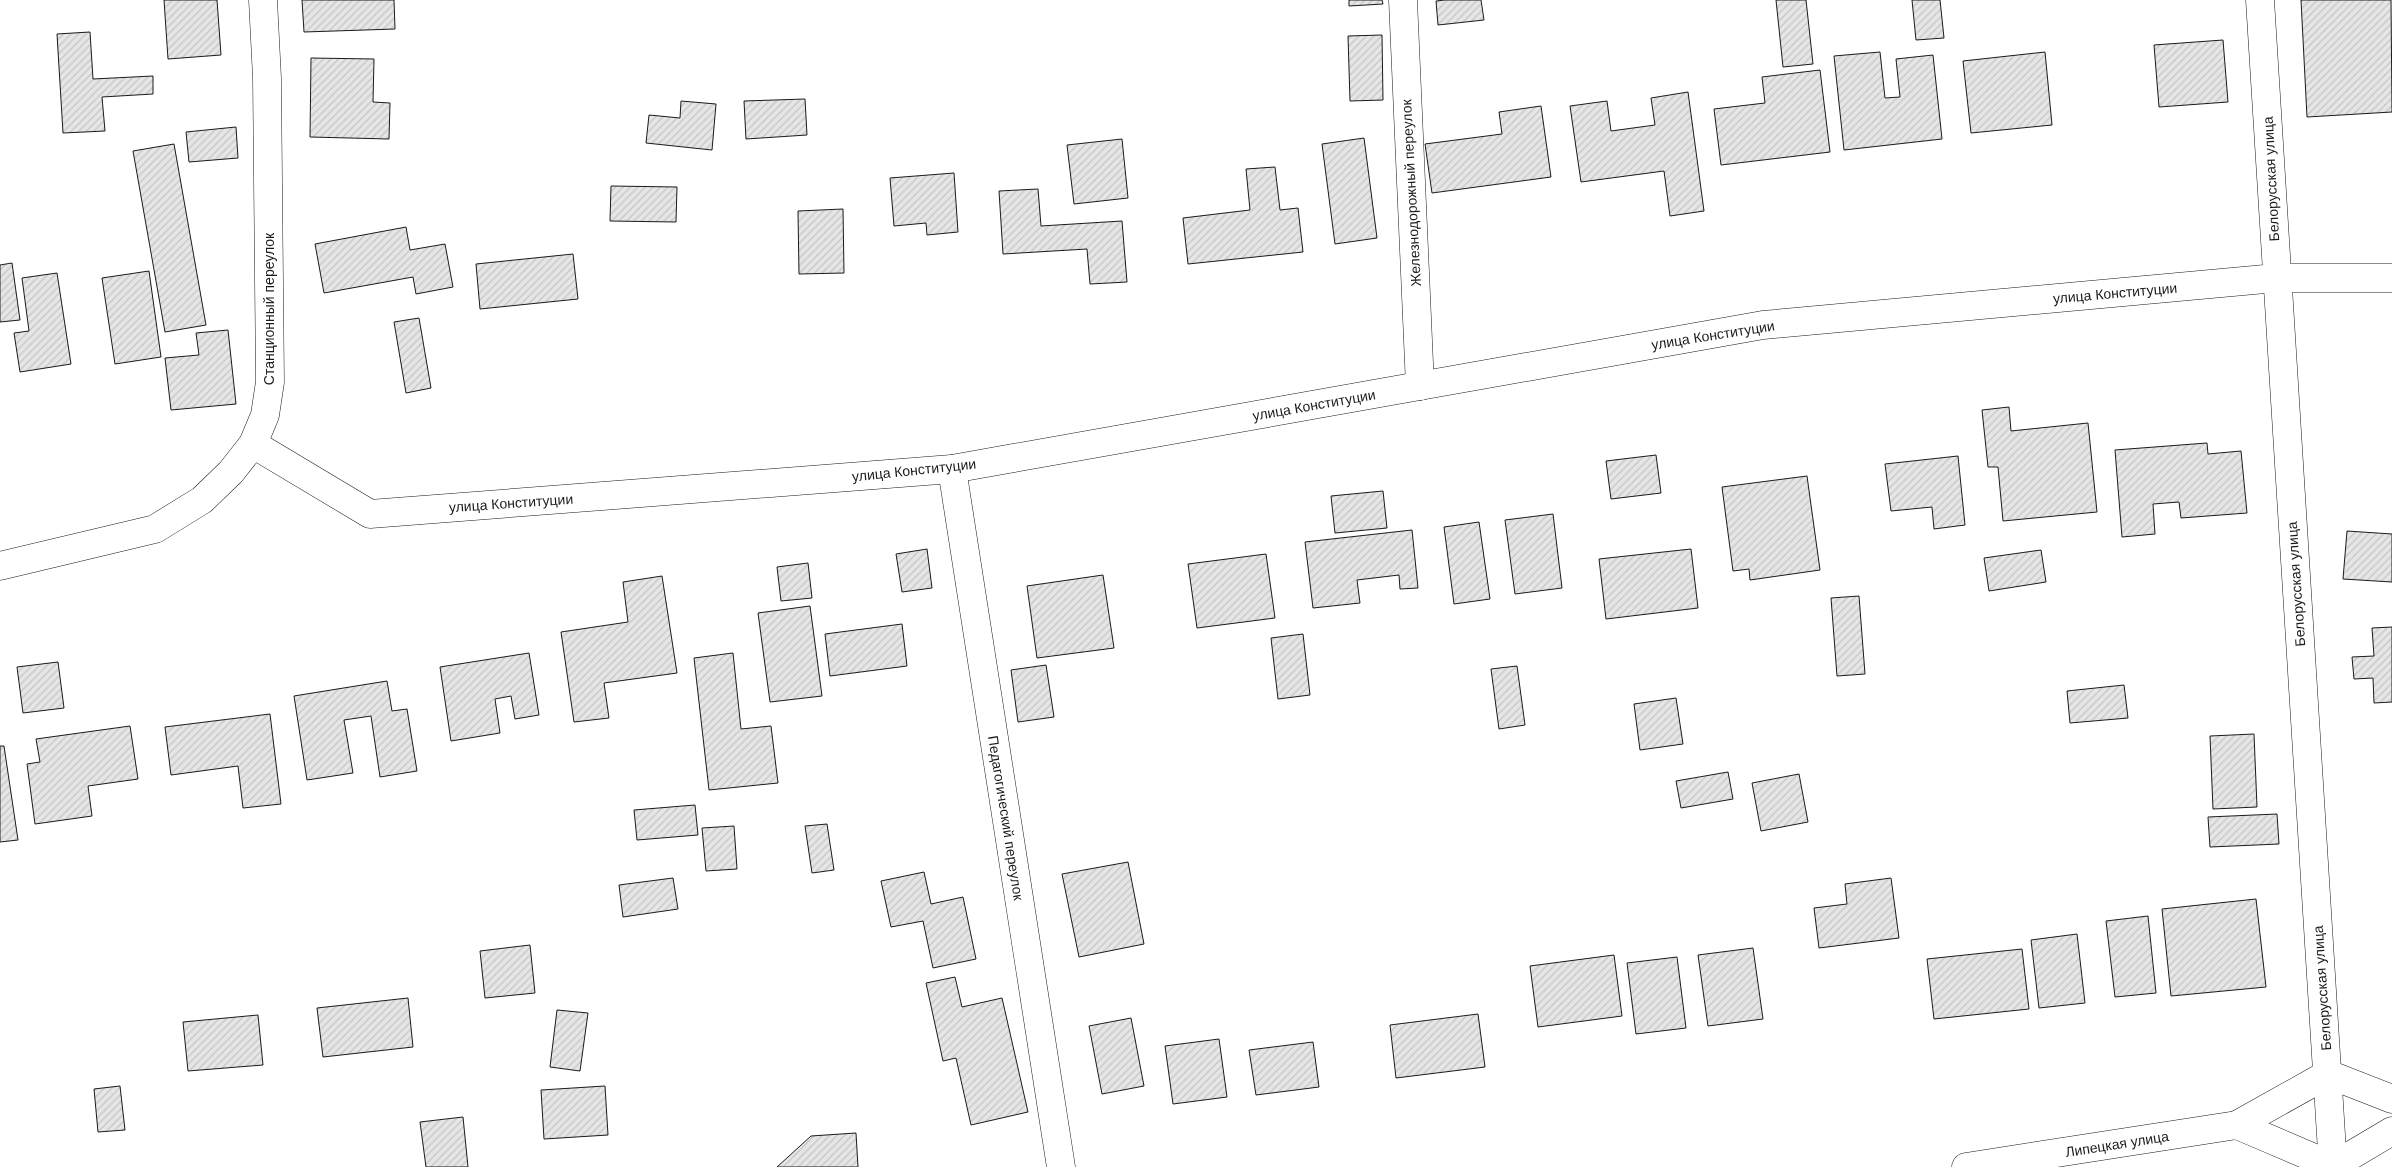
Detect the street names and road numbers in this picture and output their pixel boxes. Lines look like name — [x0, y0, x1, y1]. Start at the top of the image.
street label: Железнодорожный переулок — [1398, 98, 1424, 287]
street label: Белорусская улица — [2260, 116, 2282, 242]
street label: Станционный переулок — [261, 232, 277, 385]
street label: улица Конституции — [2052, 280, 2178, 306]
street label: улица Конституции — [1650, 317, 1776, 353]
street label: улица Конституции — [1251, 386, 1377, 424]
street label: улица Конституции — [851, 456, 977, 484]
street label: улица Конституции — [448, 491, 574, 515]
street label: Белорусская улица — [2284, 521, 2308, 647]
street label: Педагогический переулок — [985, 735, 1027, 902]
street label: Белорусская улица — [2310, 925, 2334, 1051]
street label: Липецкая улица — [2064, 1128, 2170, 1160]

